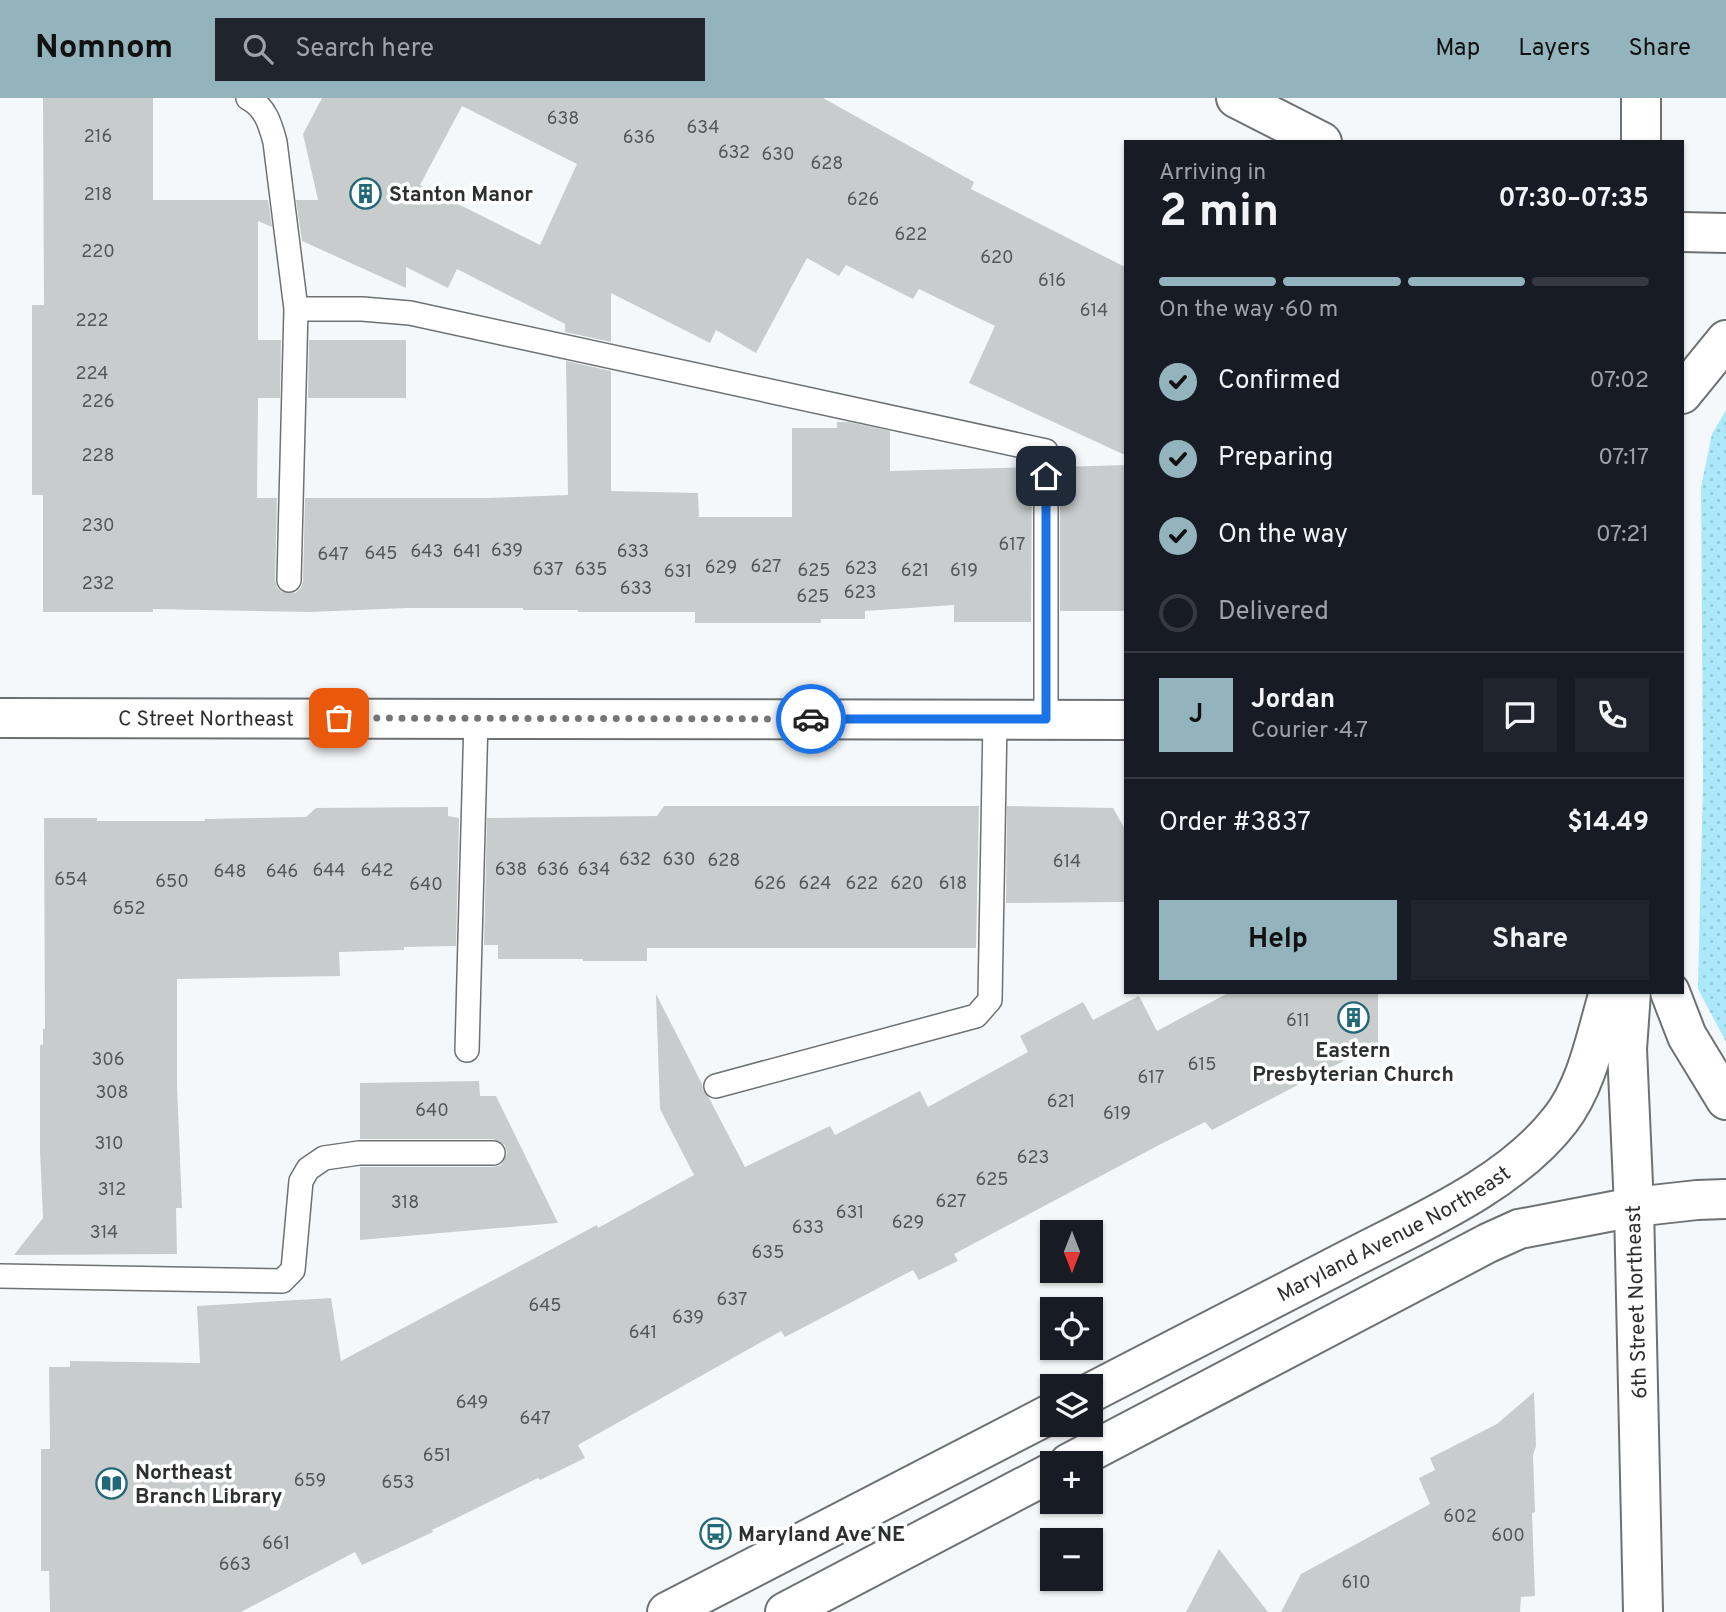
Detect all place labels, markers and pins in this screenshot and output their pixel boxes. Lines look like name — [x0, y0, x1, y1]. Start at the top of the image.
building icon: Stanton Manor — [349, 177, 383, 211]
place label: Stanton Manor — [389, 182, 533, 209]
pin — [1016, 446, 1076, 506]
pin — [309, 688, 369, 748]
building icon: Eastern Presbyterian Church — [1336, 1001, 1370, 1035]
place label: Eastern Presbyterian Church — [1252, 1038, 1454, 1089]
place label: Northeast Branch Library — [135, 1460, 282, 1511]
library icon: Northeast Branch Library — [95, 1467, 129, 1501]
bus stop icon: Maryland Ave NE — [698, 1517, 732, 1551]
place label: Maryland Ave NE — [738, 1522, 905, 1549]

